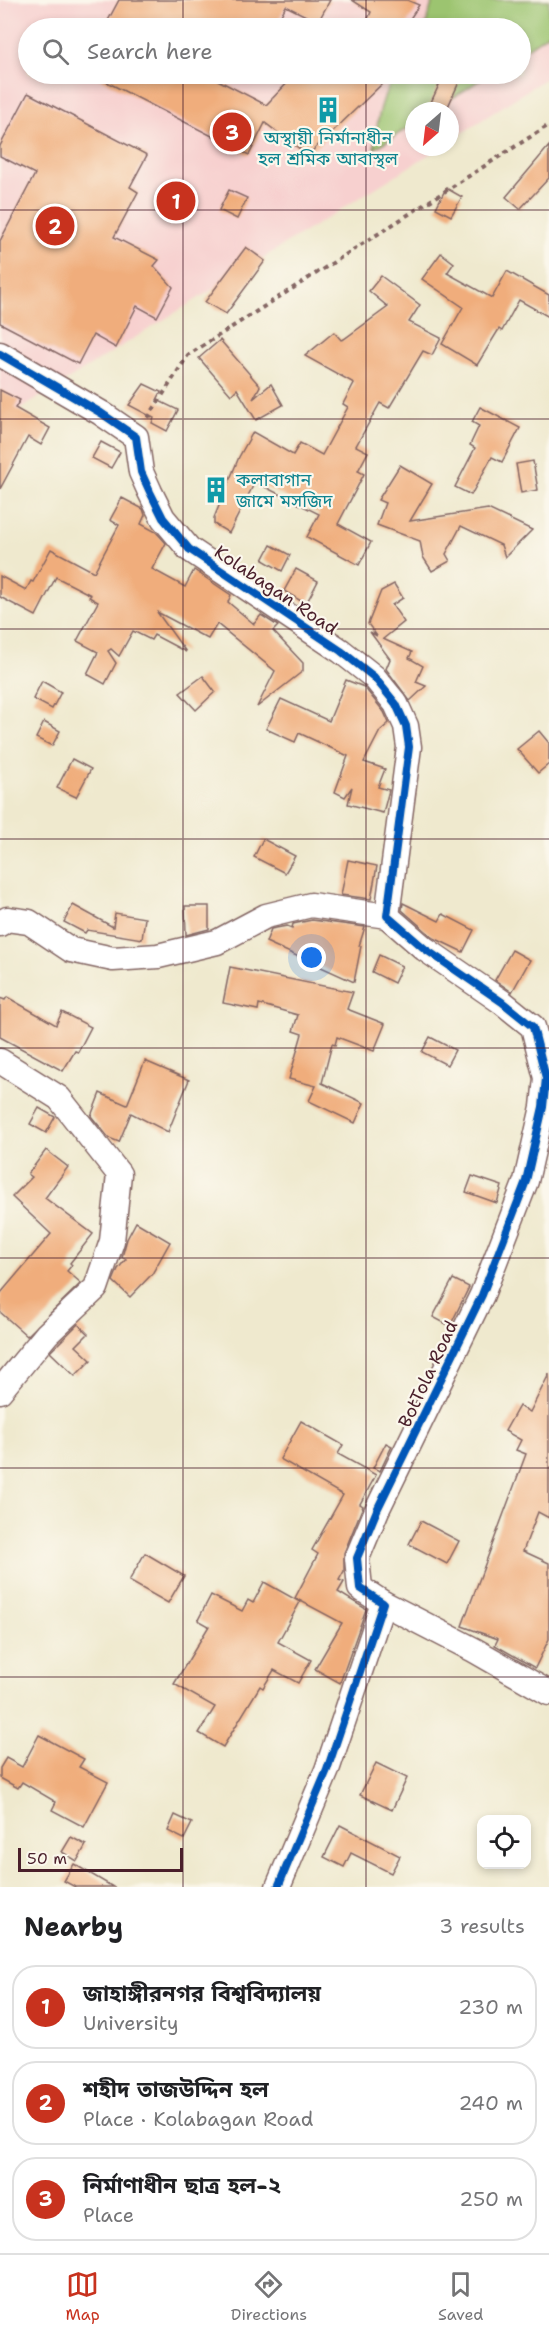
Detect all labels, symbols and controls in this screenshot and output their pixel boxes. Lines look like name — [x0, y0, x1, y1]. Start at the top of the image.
search box — [18, 18, 531, 84]
icon: search — [39, 35, 72, 68]
text: Search here — [87, 37, 213, 66]
building icon: অস্থায়ী নির্মানাধীন হল শ্রমিক আবাস্থল — [313, 95, 343, 125]
north arrow — [405, 102, 459, 156]
pin: 3 — [212, 110, 252, 154]
place label: অস্থায়ী নির্মানাধীন হল শ্রমিক আবাস্থল — [257, 126, 399, 171]
pin: 1 — [156, 178, 195, 224]
pin: 2 — [36, 204, 74, 248]
place label: কলাবাগান জামে মসজিদ — [235, 468, 333, 513]
building icon: কলাবাগান জামে মসজিদ — [201, 475, 231, 505]
street label: Kolabagan Road — [210, 540, 342, 640]
your location — [297, 943, 326, 972]
street label: BotTola Road — [393, 1317, 463, 1431]
map controls — [477, 1815, 531, 1869]
button: locate — [477, 1815, 531, 1869]
scale bar — [18, 1845, 183, 1872]
text: 50 m — [27, 1848, 67, 1869]
text: Nearby — [24, 1909, 123, 1944]
text: 3 results — [439, 1913, 525, 1939]
text: জাহাঙ্গীরনগর বিশ্ববিদ্যালয় — [83, 1979, 321, 2008]
text: 1 — [41, 1994, 50, 2020]
text: 230 m — [458, 1994, 523, 2020]
text: University — [83, 2010, 179, 2036]
text: শহীদ তাজউদ্দিন হল — [83, 2075, 269, 2104]
text: 2 — [39, 2090, 53, 2116]
text: 240 m — [458, 2090, 523, 2116]
text: Place · Kolabagan Road — [83, 2106, 313, 2132]
text: নির্মাণাধীন ছাত্র হল-২ — [83, 2171, 281, 2200]
text: 3 — [39, 2186, 53, 2212]
text: 250 m — [459, 2186, 523, 2212]
text: Place — [83, 2202, 134, 2228]
tab: Map — [66, 2268, 100, 2325]
tab: Directions — [231, 2268, 307, 2325]
tab: Saved — [438, 2268, 484, 2325]

